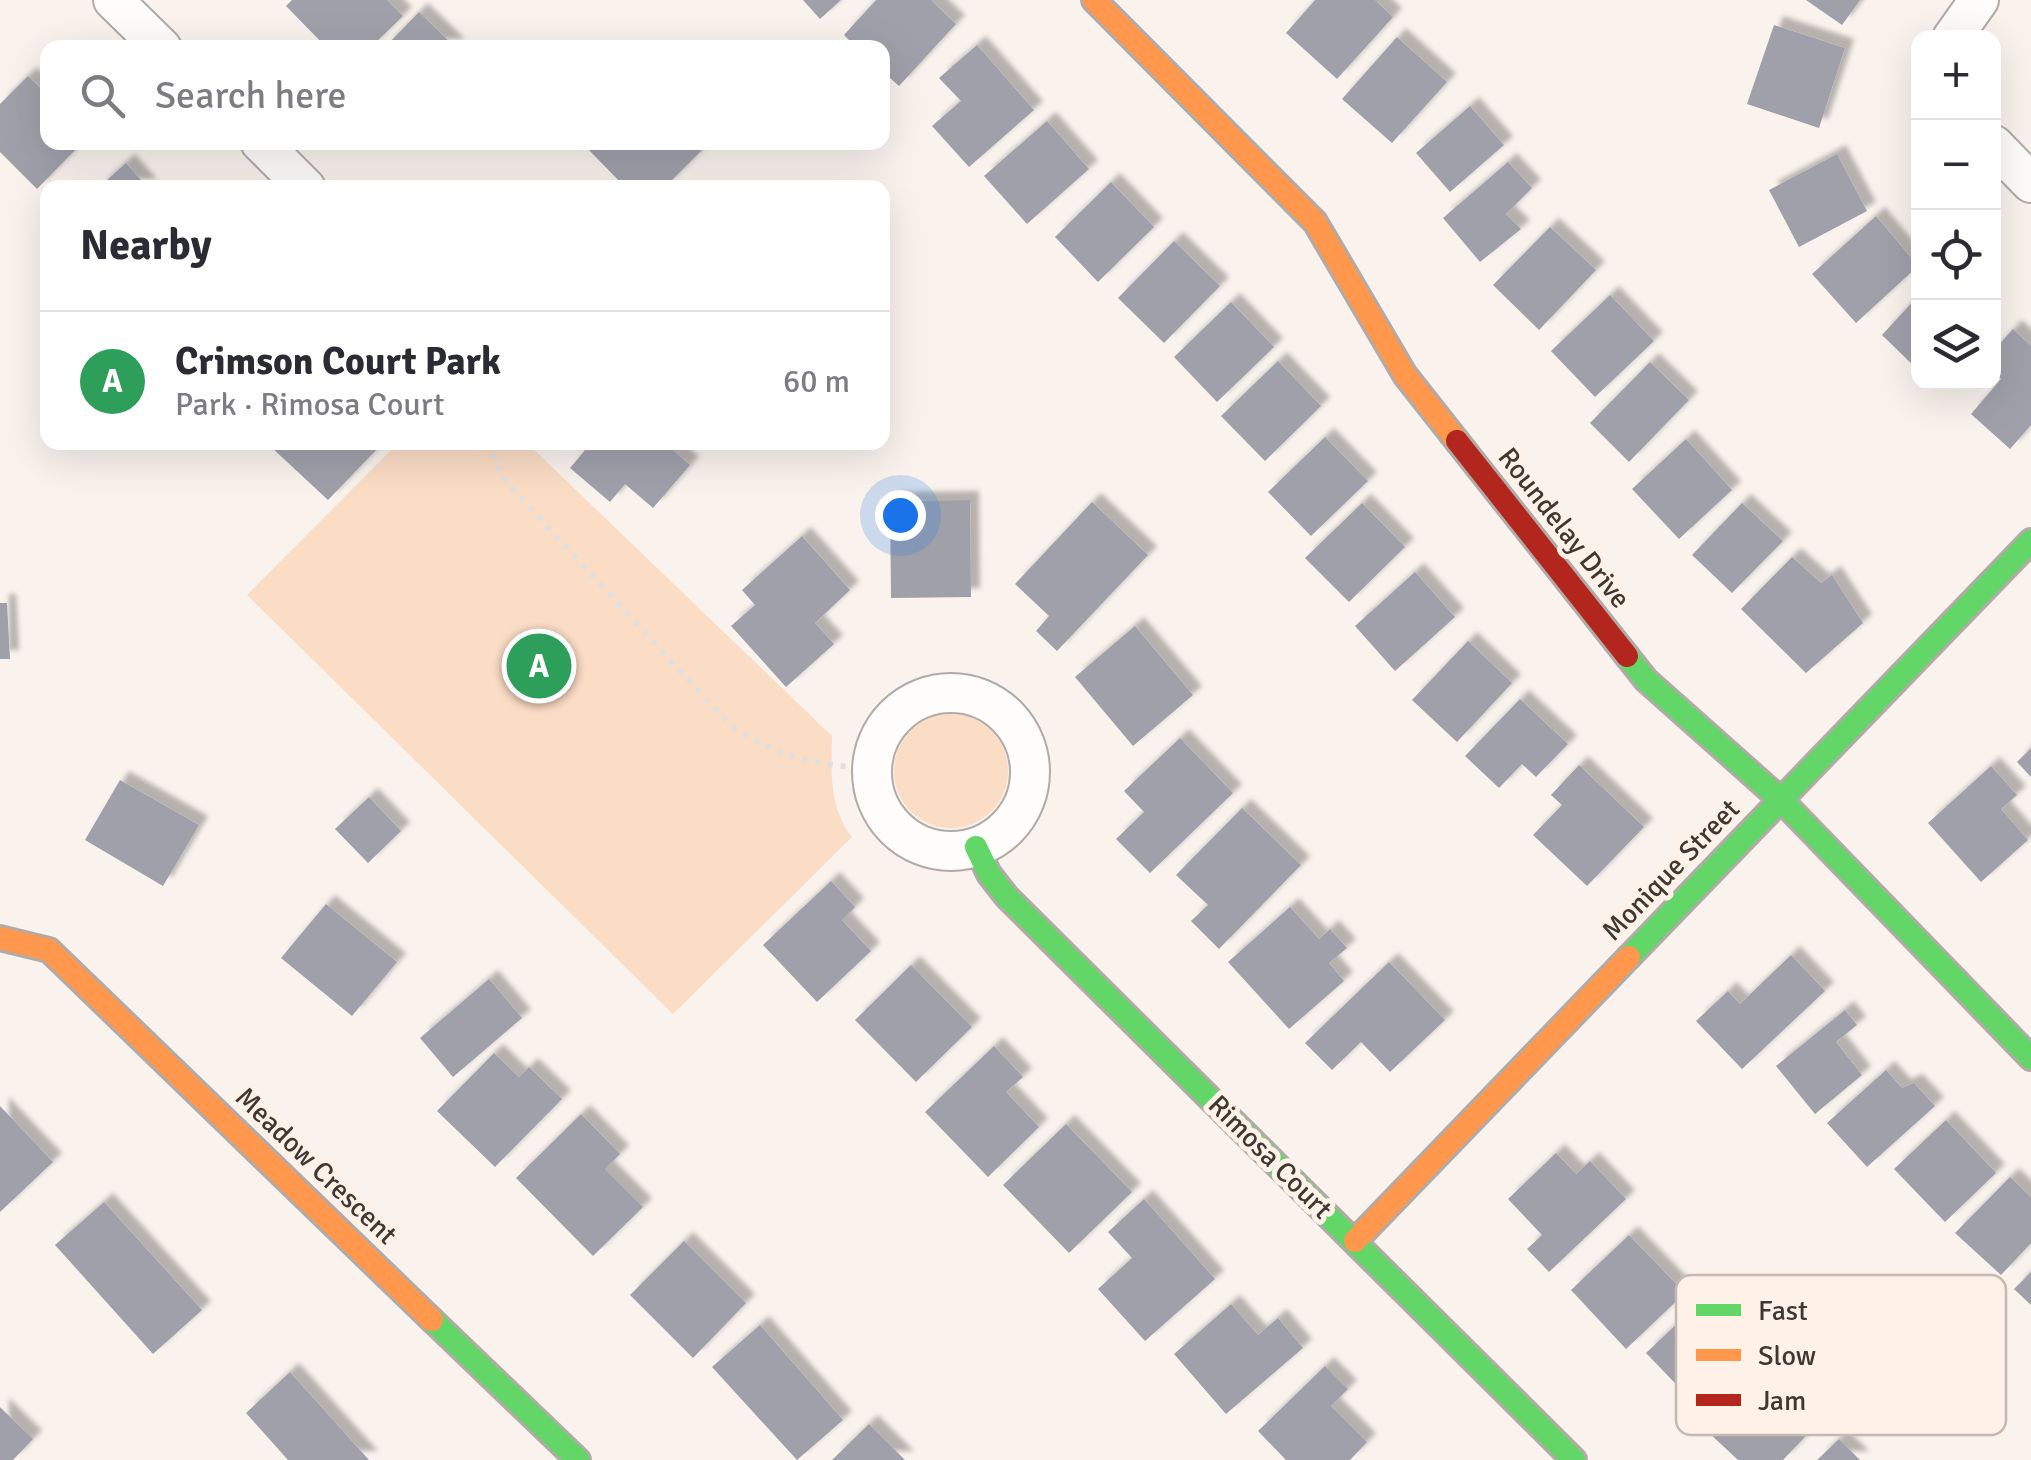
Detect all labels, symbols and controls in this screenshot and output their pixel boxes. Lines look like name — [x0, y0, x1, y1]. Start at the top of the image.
map controls — [1911, 30, 2001, 390]
button: + — [1911, 30, 2001, 120]
search box — [40, 40, 890, 150]
icon: search — [75, 68, 130, 123]
text: Search here — [155, 72, 347, 119]
button: − — [1911, 120, 2001, 210]
button: locate — [1911, 210, 2001, 300]
text: Nearby — [80, 220, 212, 271]
button: layers — [1911, 300, 2001, 390]
text: Crimson Court Park — [175, 338, 501, 385]
text: A — [102, 362, 123, 401]
text: 60 m — [783, 362, 850, 401]
text: Park · Rimosa Court — [175, 385, 445, 424]
street label: Roundelay Drive — [1491, 441, 1637, 615]
your location — [875, 490, 926, 541]
pin: A — [506, 628, 572, 704]
street label: Monique Street — [1595, 792, 1747, 948]
street label: Meadow Crescent — [228, 1080, 404, 1252]
street label: Rimosa Court — [1201, 1088, 1339, 1226]
legend — [1676, 1275, 2006, 1435]
text: Fast — [1758, 1294, 1808, 1328]
text: Slow — [1758, 1339, 1816, 1373]
text: Jam — [1758, 1384, 1806, 1418]

